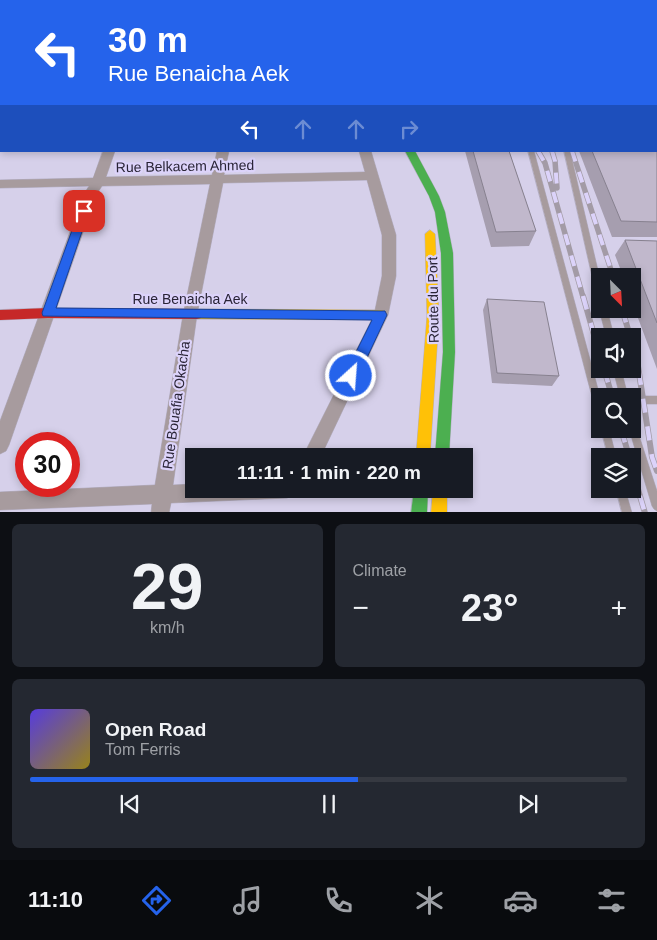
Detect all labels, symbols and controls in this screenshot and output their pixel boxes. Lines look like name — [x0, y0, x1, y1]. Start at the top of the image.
icon: left — [25, 20, 90, 85]
text: 30 m — [108, 20, 188, 59]
text: Rue Benaicha Aek — [108, 61, 289, 86]
icon: left — [236, 115, 264, 143]
icon: ahead — [289, 115, 317, 143]
icon: ahead — [342, 115, 370, 143]
icon: right — [395, 115, 423, 143]
street label: Rue Belkacem Ahmed — [116, 157, 254, 175]
pin — [63, 190, 105, 232]
icon: arrive — [70, 197, 98, 225]
street label: Route du Port — [424, 257, 442, 343]
north arrow — [591, 268, 641, 318]
map controls — [591, 268, 641, 498]
street label: Rue Benaicha Aek — [132, 291, 249, 307]
button: sound — [591, 328, 641, 378]
street label: Rue Bouafia Okacha — [159, 340, 193, 470]
position arrow — [324, 349, 376, 401]
button: search — [591, 388, 641, 438]
speed limit sign: 30 — [15, 432, 80, 497]
button: layers — [591, 448, 641, 498]
text: 11:11 · 1 min · 220 m — [237, 462, 421, 483]
text: 29 — [131, 550, 203, 623]
text: Climate — [353, 562, 407, 579]
text: 23° — [461, 587, 518, 629]
text: − — [353, 592, 369, 623]
text: + — [611, 592, 627, 623]
text: km/h — [150, 619, 185, 636]
text: Open Road — [105, 719, 206, 740]
text: Tom Ferris — [105, 741, 181, 758]
icon: previous — [116, 790, 144, 818]
icon: pause — [315, 790, 343, 818]
icon: next — [514, 790, 542, 818]
icon: directions — [139, 883, 174, 918]
icon: music — [230, 883, 265, 918]
icon: phone — [321, 883, 356, 918]
icon: climate — [412, 883, 447, 918]
icon: car — [503, 883, 538, 918]
icon: filters — [594, 883, 629, 918]
text: 11:10 — [28, 887, 83, 912]

